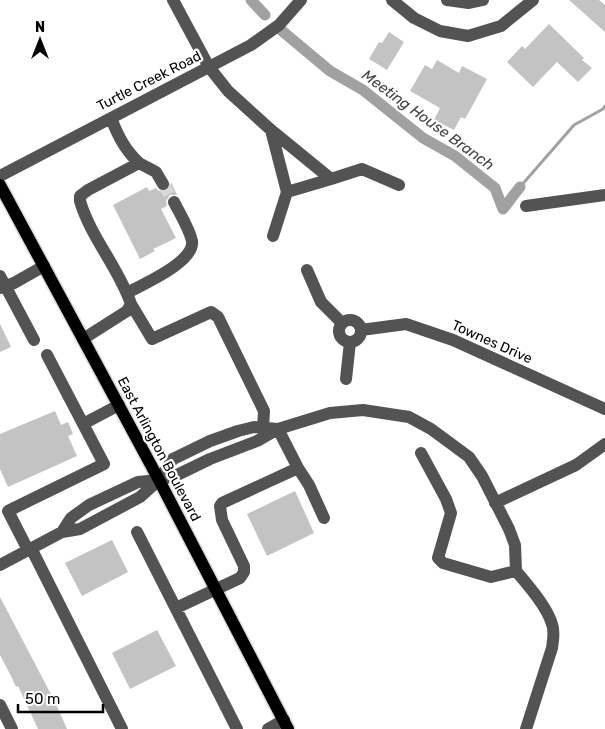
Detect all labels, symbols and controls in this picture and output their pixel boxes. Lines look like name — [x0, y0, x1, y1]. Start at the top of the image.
north arrow — [15, 15, 65, 65]
text: N — [35, 19, 45, 36]
street label: Turtle Creek Road — [94, 47, 204, 115]
water label: Meeting House Branch — [358, 66, 498, 174]
street label: Townes Drive — [449, 317, 535, 367]
street label: East Arlington Boulevard — [114, 374, 204, 524]
scale bar — [18, 682, 102, 714]
text: 50 m — [25, 690, 60, 708]

